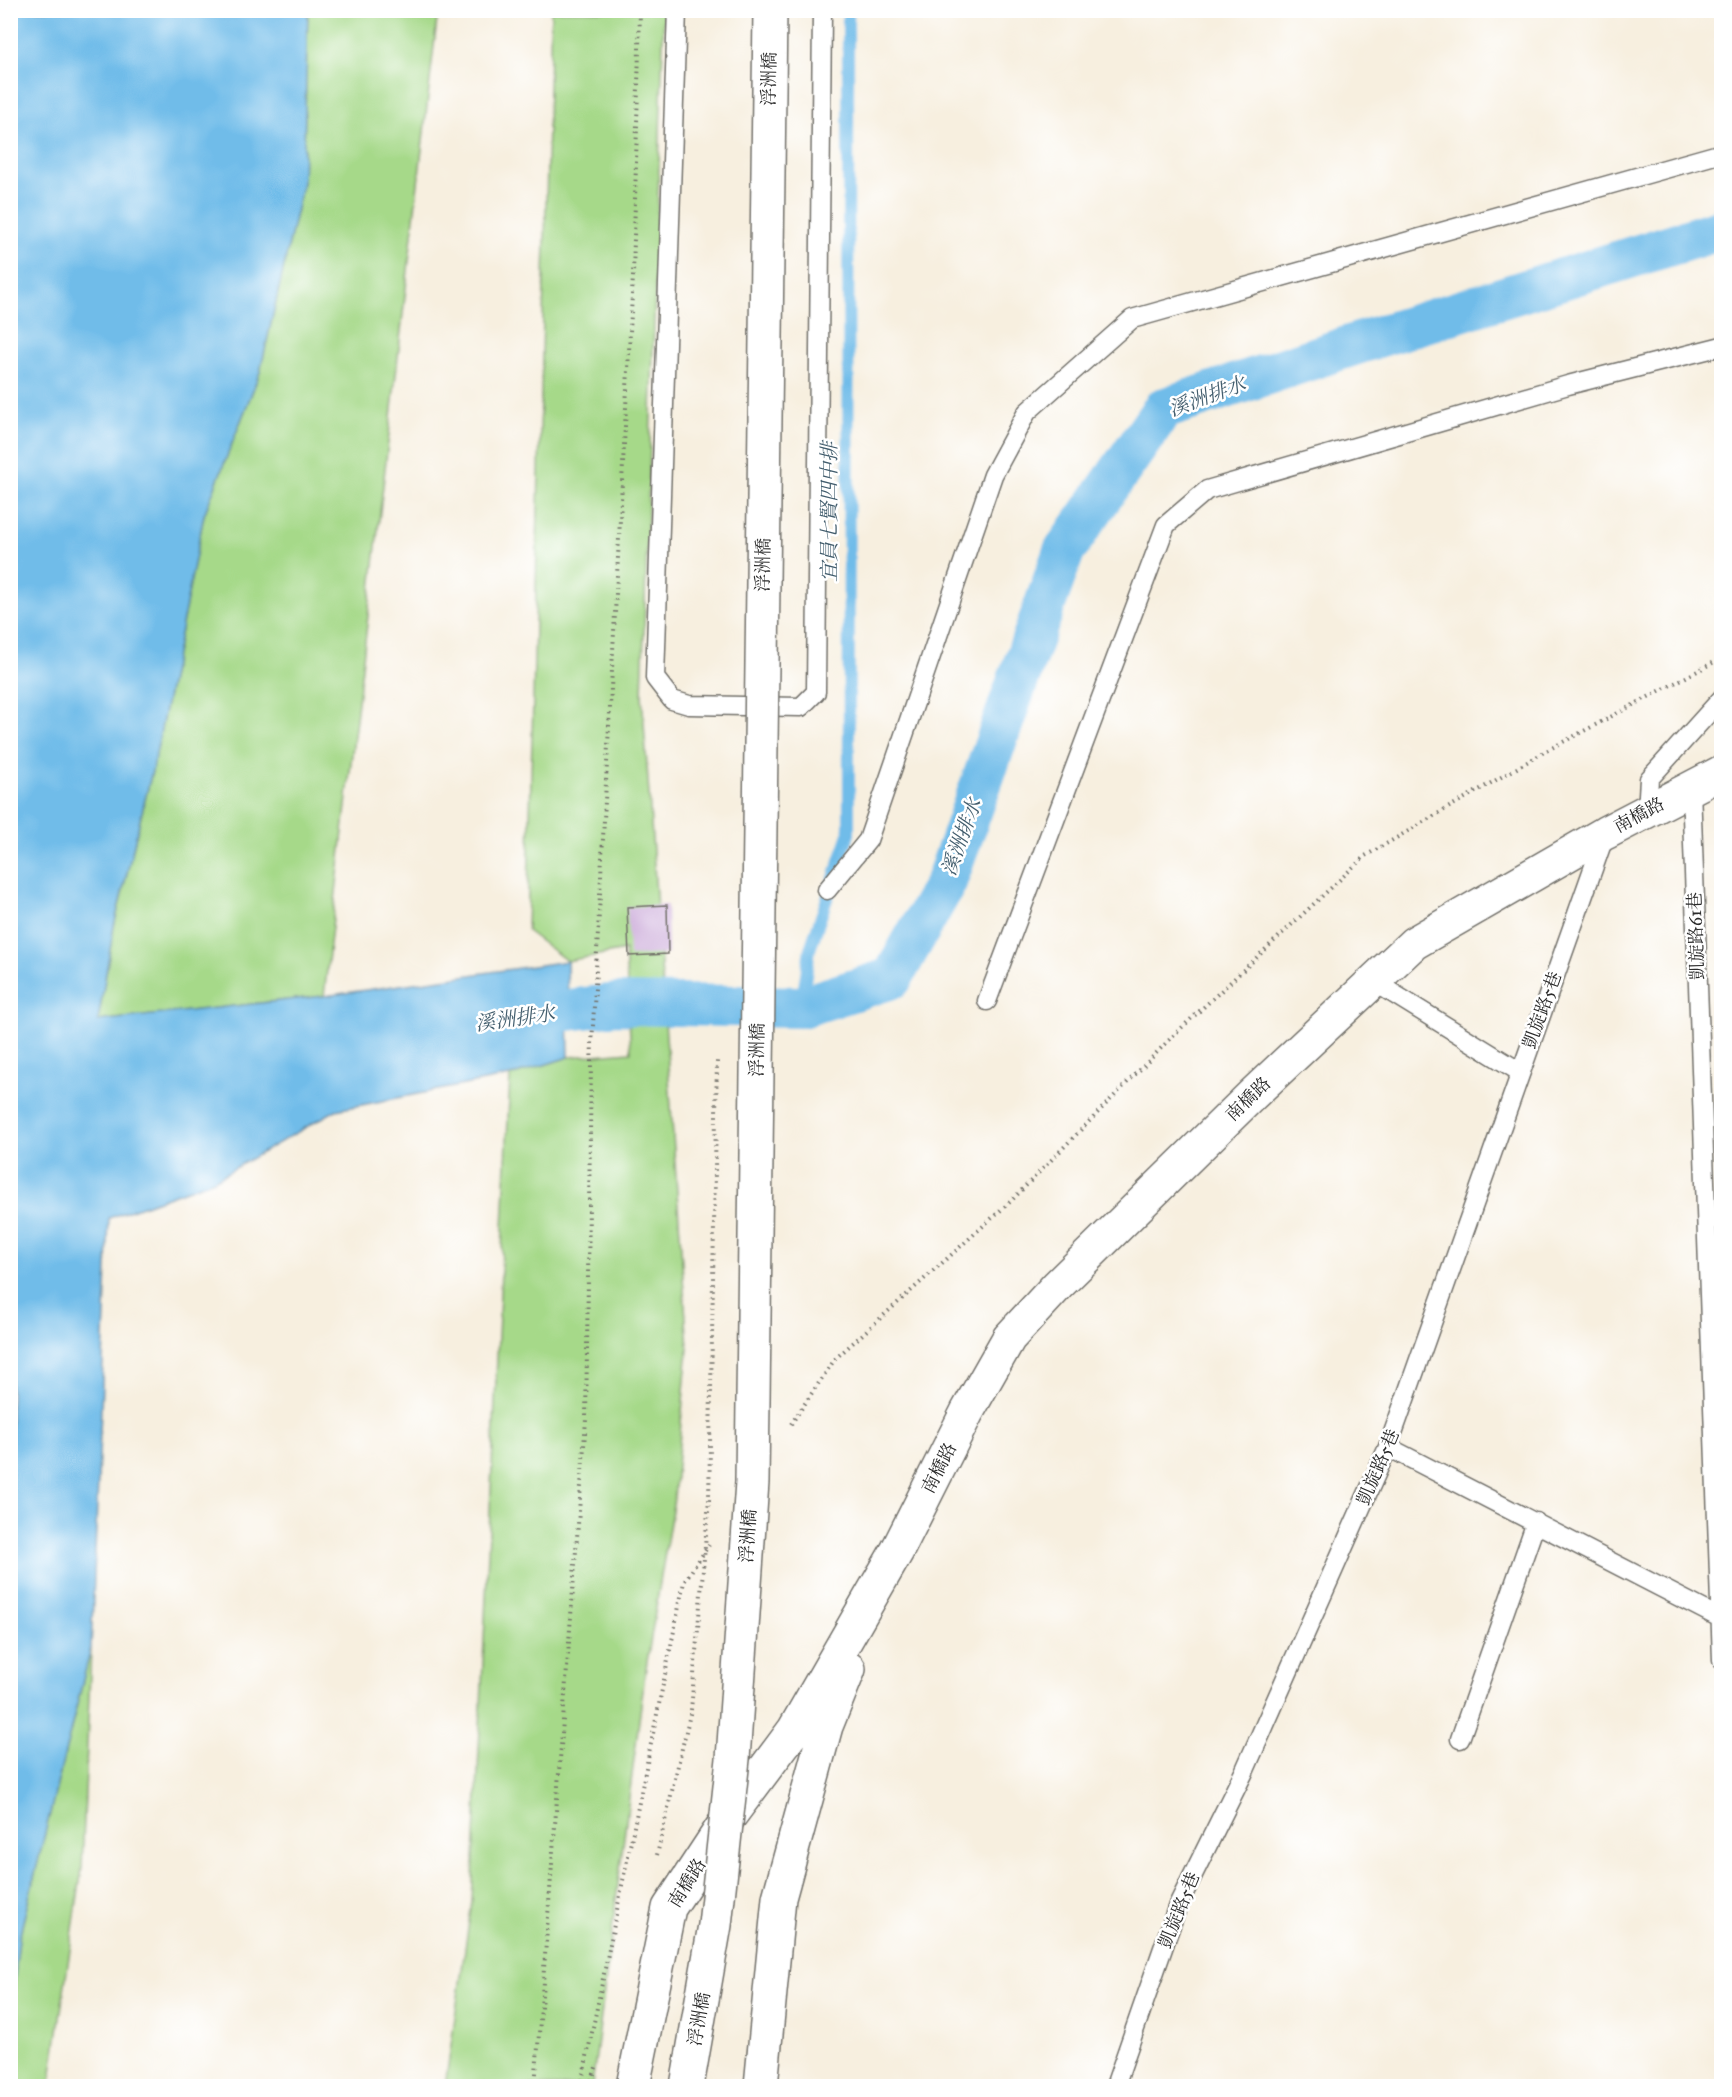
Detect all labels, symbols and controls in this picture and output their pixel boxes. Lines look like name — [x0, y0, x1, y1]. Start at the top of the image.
street label: 浮洲橋 — [758, 52, 780, 106]
water label: 溪洲排水 — [1165, 370, 1251, 421]
water label: 宜員七賢四中排 — [817, 439, 841, 582]
street label: 浮洲橋 — [752, 538, 774, 592]
water label: 溪洲排水 — [936, 793, 987, 879]
street label: 南橋路 — [1610, 793, 1668, 837]
street label: 凱旋路61巷 — [1683, 892, 1709, 980]
street label: 凱旋路5巷 — [1518, 968, 1566, 1052]
water label: 溪洲排水 — [474, 1000, 558, 1035]
street label: 浮洲橋 — [746, 1023, 768, 1077]
street label: 南橋路 — [1221, 1072, 1275, 1126]
street label: 凱旋路5巷 — [1352, 1426, 1404, 1508]
street label: 南橋路 — [917, 1439, 961, 1497]
street label: 浮洲橋 — [735, 1508, 761, 1564]
street label: 南橋路 — [663, 1854, 711, 1912]
street label: 凱旋路5巷 — [1154, 1869, 1204, 1951]
street label: 浮洲橋 — [683, 1991, 715, 2047]

